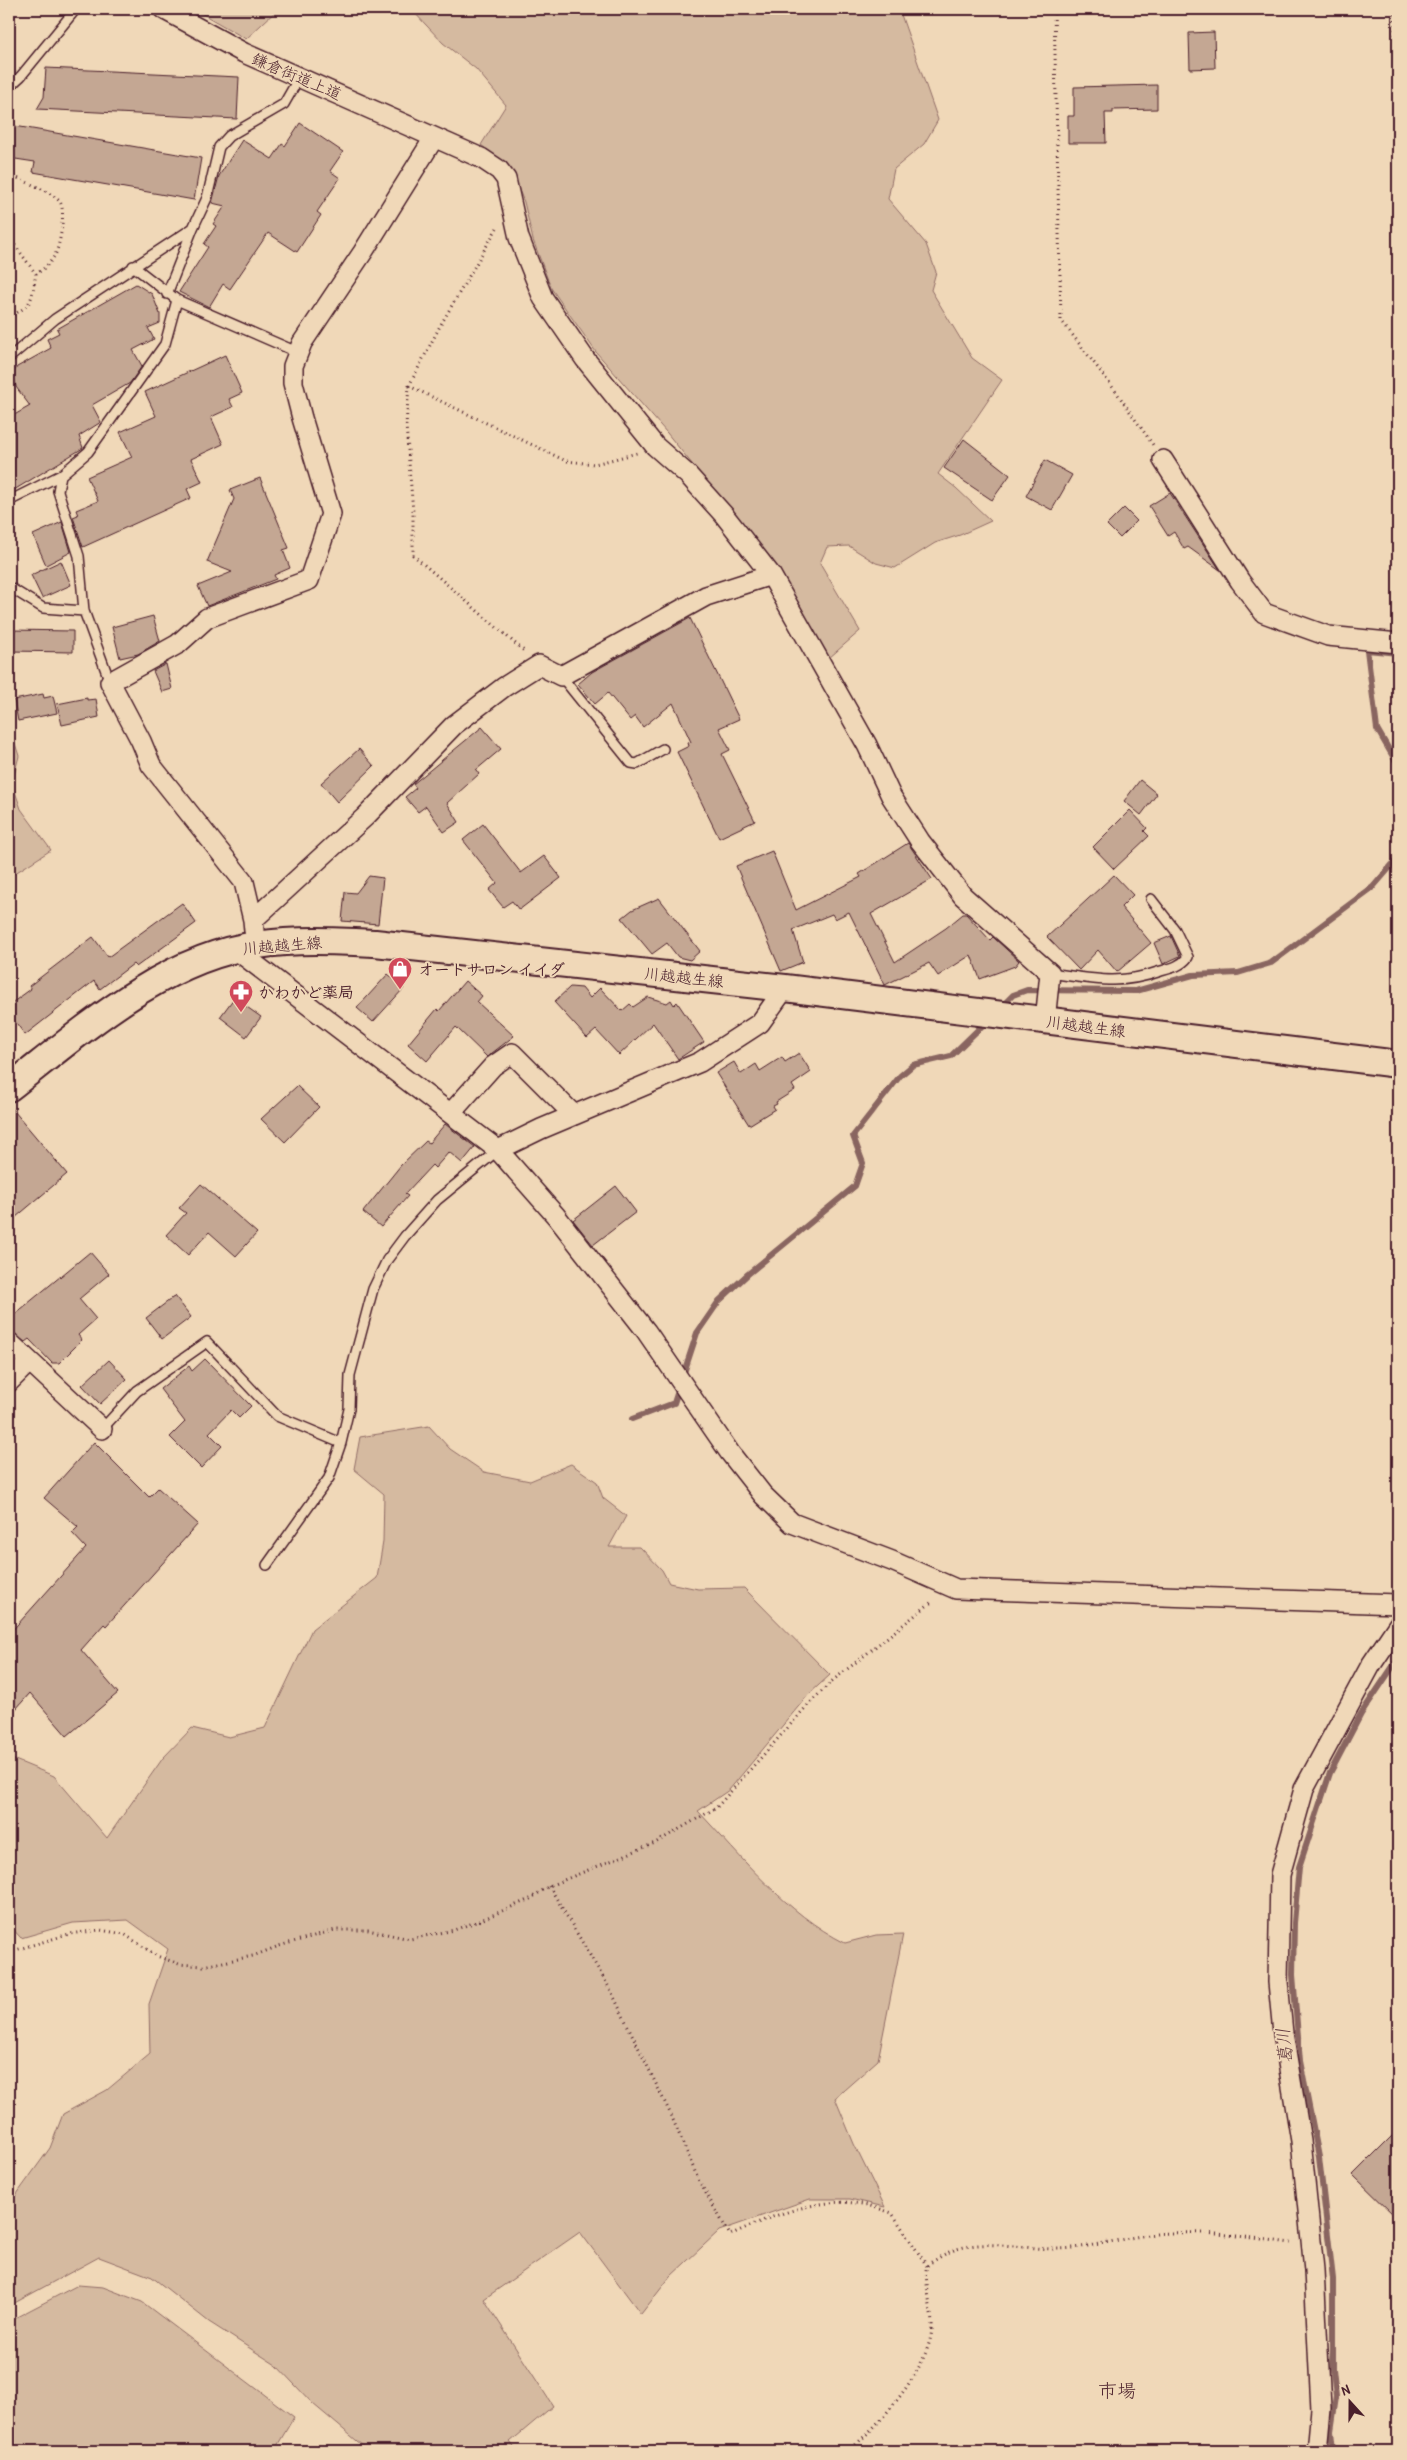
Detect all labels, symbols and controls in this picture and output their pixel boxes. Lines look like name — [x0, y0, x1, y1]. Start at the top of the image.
street label: 鎌倉街道上道 — [249, 47, 345, 105]
street label: 川越越生線 — [241, 931, 323, 959]
shop icon: オートサロン イイダ — [387, 956, 413, 990]
place label: オートサロン イイダ — [418, 958, 565, 980]
street label: 川越越生線 — [643, 962, 725, 992]
pharmacy icon: かわかど薬局 — [228, 979, 254, 1013]
place label: かわかど薬局 — [258, 981, 354, 1003]
street label: 川越越生線 — [1045, 1010, 1127, 1042]
water label: 葛川 — [1270, 2027, 1298, 2065]
district label: 市場 — [1098, 2377, 1136, 2403]
north arrow — [1324, 2378, 1374, 2428]
text: N — [1338, 2379, 1353, 2400]

